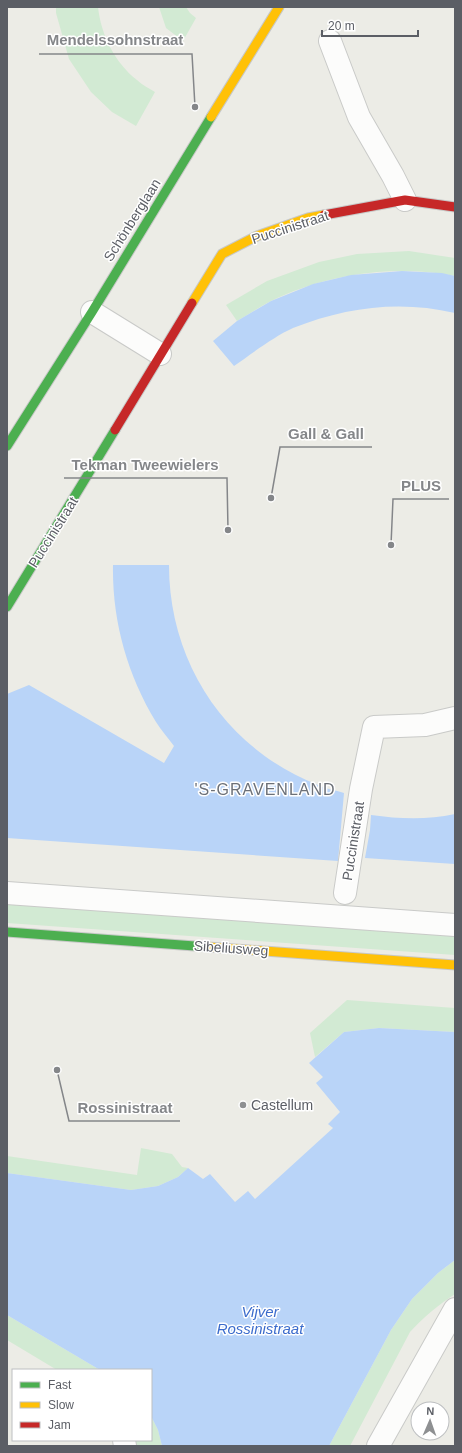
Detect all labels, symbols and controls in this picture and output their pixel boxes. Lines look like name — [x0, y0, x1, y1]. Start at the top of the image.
scale bar — [322, 12, 418, 38]
text: 20 m — [328, 19, 355, 33]
callout: Mendelssohnstraat — [39, 27, 192, 54]
text: Mendelssohnstraat — [47, 31, 183, 48]
street label: Schönberglaan — [100, 176, 164, 264]
street label: Puccinistraat — [249, 207, 331, 247]
callout: Gall & Gall — [280, 420, 372, 447]
text: Gall & Gall — [288, 425, 364, 442]
callout: Tekman Tweewielers — [64, 451, 227, 478]
text: Tekman Tweewielers — [71, 456, 219, 473]
callout: PLUS — [393, 472, 449, 499]
text: PLUS — [401, 477, 441, 494]
street label: Puccinistraat — [25, 494, 81, 570]
district label: 'S-GRAVENLAND — [194, 781, 336, 798]
street label: Puccinistraat — [339, 800, 367, 882]
street label: Sibeliusweg — [193, 937, 269, 959]
callout: Rossinistraat — [69, 1094, 180, 1121]
place label: Castellum — [251, 1097, 313, 1113]
text: Rossinistraat — [77, 1099, 173, 1116]
marker: Castellum — [238, 1100, 248, 1110]
water label: Vijver Rossinistraat — [217, 1303, 304, 1337]
legend — [12, 1369, 152, 1441]
text: Fast — [48, 1378, 72, 1392]
text: Slow — [48, 1398, 74, 1412]
north arrow — [410, 1401, 450, 1441]
text: N — [426, 1405, 435, 1417]
text: Jam — [48, 1418, 71, 1432]

